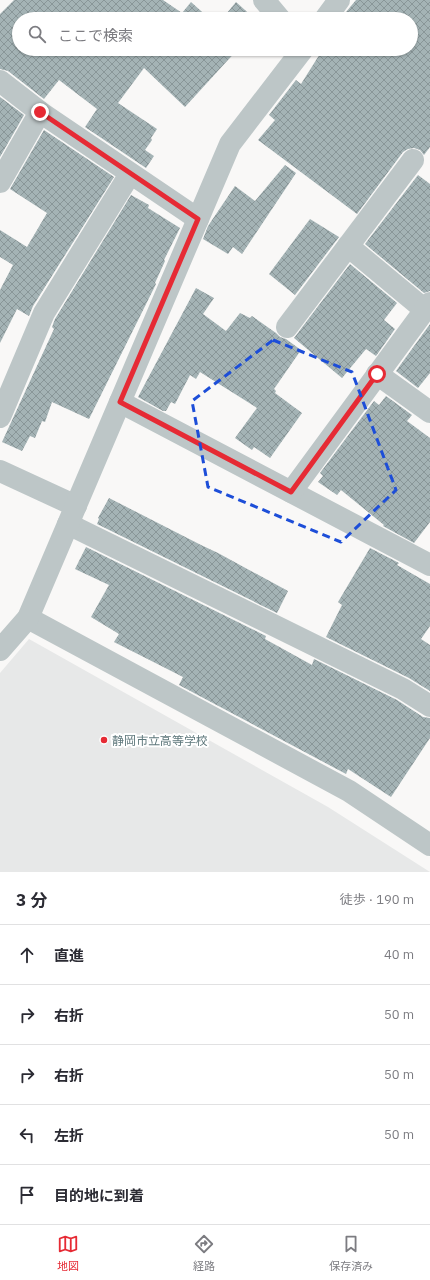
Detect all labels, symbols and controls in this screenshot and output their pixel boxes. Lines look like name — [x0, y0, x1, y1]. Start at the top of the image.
search box — [12, 12, 418, 56]
icon: search — [26, 23, 48, 45]
text: ここで検索 — [58, 26, 133, 45]
route end — [31, 103, 49, 121]
route start — [368, 365, 386, 383]
place label: 静岡市立高等学校 — [112, 733, 208, 748]
marker: 静岡市立高等学校 — [99, 735, 109, 745]
text: 3 分 — [16, 889, 47, 911]
text: 徒歩 · 190 m — [340, 891, 414, 908]
icon: ahead — [16, 944, 38, 966]
text: 直進 — [54, 946, 84, 965]
text: 40 m — [384, 946, 414, 963]
icon: right — [16, 1004, 38, 1026]
text: 右折 — [54, 1006, 84, 1025]
text: 50 m — [384, 1006, 414, 1023]
icon: right — [16, 1064, 38, 1086]
text: 右折 — [54, 1066, 84, 1085]
text: 50 m — [384, 1066, 414, 1083]
icon: left — [16, 1124, 38, 1146]
text: 左折 — [54, 1126, 84, 1145]
text: 50 m — [384, 1126, 414, 1143]
icon: arrive — [16, 1184, 38, 1206]
text: 目的地に到着 — [54, 1186, 144, 1205]
tab: 地図 — [57, 1233, 79, 1273]
tab: 経路 — [193, 1233, 215, 1273]
tab: 保存済み — [329, 1233, 373, 1273]

